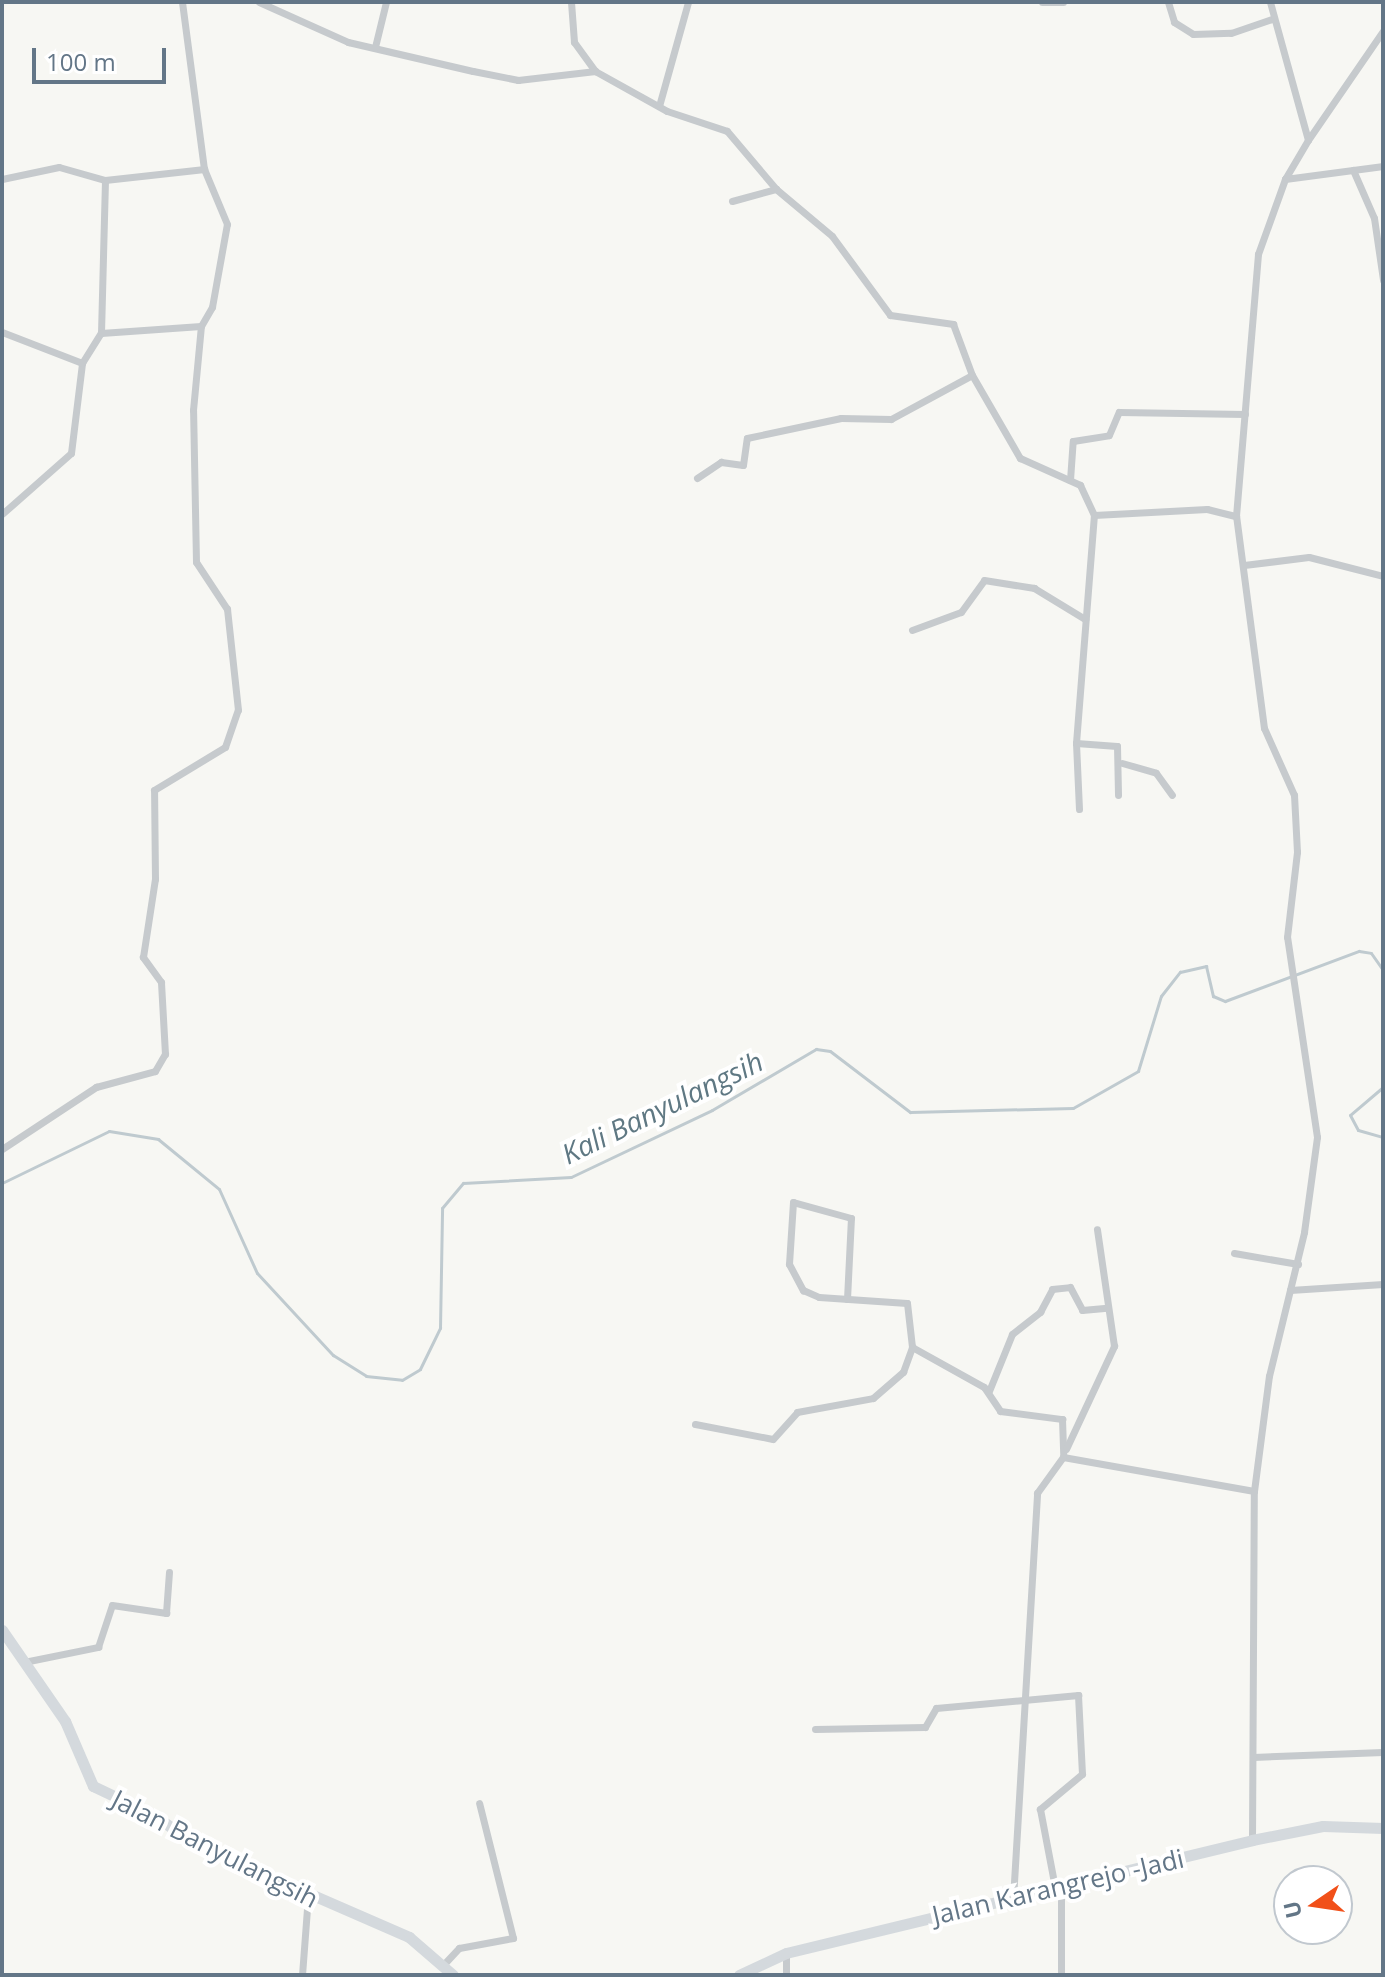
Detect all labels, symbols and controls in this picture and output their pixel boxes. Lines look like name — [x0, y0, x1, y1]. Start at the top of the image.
scale bar — [36, 32, 170, 82]
text: 100 m — [46, 45, 116, 78]
water label: Kali Banyulangsih — [556, 1044, 768, 1170]
street label: Jalan Banyulangsih — [107, 1784, 323, 1914]
street label: Jalan Karangrejo -Jadi — [929, 1843, 1187, 1931]
north arrow — [1273, 1865, 1353, 1945]
text: U — [1275, 1898, 1308, 1921]

